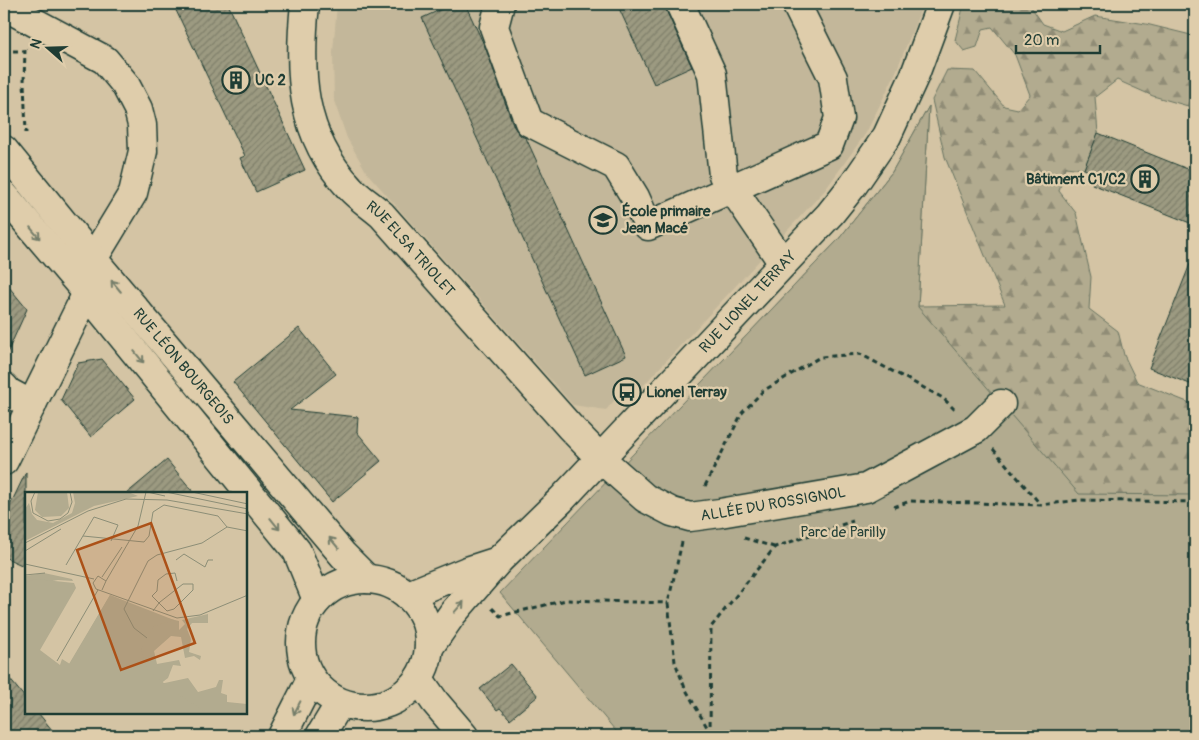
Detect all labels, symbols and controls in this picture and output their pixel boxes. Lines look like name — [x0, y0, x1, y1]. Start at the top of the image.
north arrow — [22, 22, 72, 72]
scale bar — [1016, 22, 1100, 54]
text: 20 m — [1024, 31, 1059, 50]
text: N — [27, 36, 46, 51]
building icon: UC 2 — [221, 65, 251, 95]
place label: UC 2 — [255, 71, 286, 90]
building icon: Bâtiment C1/C2 — [1130, 164, 1160, 194]
place label: Bâtiment C1/C2 — [1026, 170, 1126, 189]
street label: RUE ELSA TRIOLET — [362, 197, 459, 301]
place label: École primaire Jean Macé — [622, 202, 711, 238]
school or university icon: École primaire Jean Macé — [588, 205, 618, 235]
one-way arrow — [29, 226, 41, 239]
street label: RUE LIONEL TERRAY — [695, 247, 801, 357]
one-way arrow — [110, 280, 121, 293]
street label: RUE LÉON BOURGEOIS — [129, 304, 238, 429]
one-way arrow — [134, 351, 145, 364]
bus stop icon: Lionel Terray — [612, 377, 642, 407]
place label: Lionel Terray — [646, 383, 727, 402]
street label: ALLÉE DU ROSSIGNOL — [699, 483, 847, 525]
inset map — [25, 492, 248, 715]
one-way arrow — [270, 517, 281, 530]
park label: Parc de Parilly — [800, 523, 886, 542]
one-way arrow — [328, 537, 339, 550]
one-way arrow — [453, 600, 465, 613]
one-way arrow — [292, 700, 302, 715]

